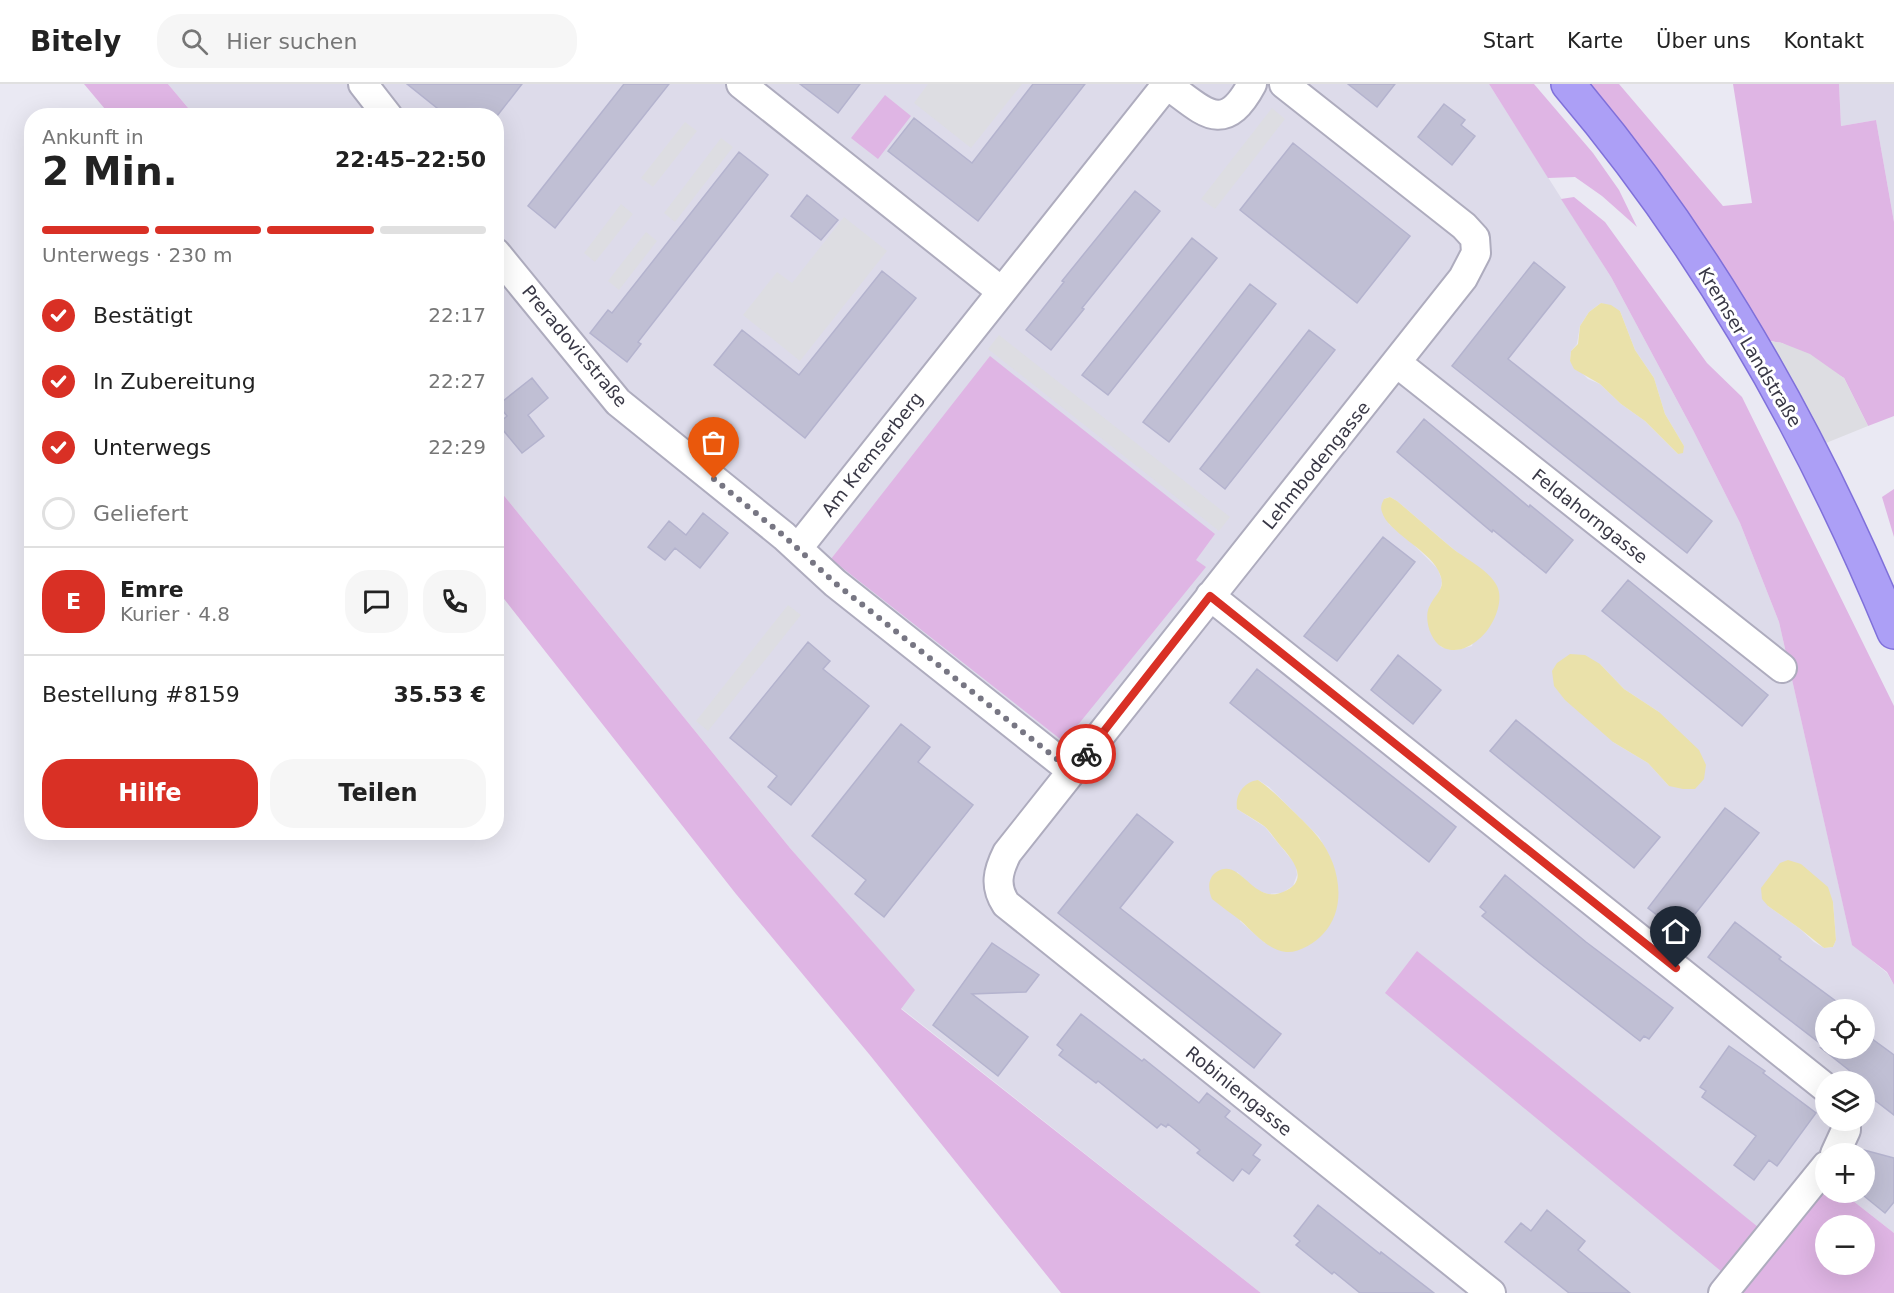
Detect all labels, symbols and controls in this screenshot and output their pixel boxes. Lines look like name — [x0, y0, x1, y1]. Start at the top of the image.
search box — [157, 14, 577, 68]
text: Bitely — [30, 25, 121, 58]
icon: search — [178, 25, 211, 58]
text: Hier suchen — [226, 29, 357, 54]
text: Start — [1483, 29, 1534, 53]
text: Karte — [1567, 29, 1623, 53]
text: Über uns — [1656, 29, 1751, 53]
text: Kontakt — [1784, 29, 1864, 53]
text: Ankunft in — [42, 125, 144, 149]
text: 22:45–22:50 — [335, 147, 486, 172]
text: 2 Min. — [42, 149, 177, 194]
text: Unterwegs · 230 m — [42, 243, 233, 267]
street label: Kremser Landstraße — [1694, 264, 1806, 430]
street label: Preradovicstraße — [518, 281, 632, 411]
icon: check — [42, 299, 75, 332]
text: Bestätigt — [93, 303, 193, 328]
text: 22:17 — [428, 303, 486, 327]
icon: check — [42, 365, 75, 398]
text: In Zubereitung — [93, 369, 256, 394]
text: 22:27 — [428, 369, 486, 393]
street label: Am Kremserberg — [817, 388, 927, 520]
street label: Lehmbodengasse — [1258, 397, 1374, 533]
pin — [688, 417, 739, 479]
icon: bag — [697, 426, 730, 459]
icon: check — [42, 431, 75, 464]
text: Unterwegs — [93, 435, 211, 460]
text: 22:29 — [428, 435, 486, 459]
street label: Feldahorngasse — [1528, 464, 1652, 568]
text: Geliefert — [93, 501, 188, 526]
button: chat — [345, 570, 408, 633]
button: phone — [423, 570, 486, 633]
text: Emre — [120, 577, 184, 602]
text: E — [66, 589, 81, 614]
text: Kurier · 4.8 — [120, 602, 230, 626]
text: Bestellung #8159 — [42, 682, 240, 707]
text: 35.53 € — [393, 682, 486, 707]
courier — [1056, 724, 1116, 784]
icon: bike — [1070, 738, 1103, 771]
button: Hilfe — [42, 759, 258, 828]
button: Teilen — [270, 759, 486, 828]
pin — [1650, 906, 1701, 968]
icon: home — [1659, 915, 1692, 948]
map controls — [1815, 999, 1875, 1275]
button: locate — [1815, 999, 1875, 1059]
street label: Robiniengasse — [1182, 1042, 1296, 1140]
button: layers — [1815, 1071, 1875, 1131]
button: + — [1815, 1143, 1875, 1203]
button: − — [1815, 1215, 1875, 1275]

